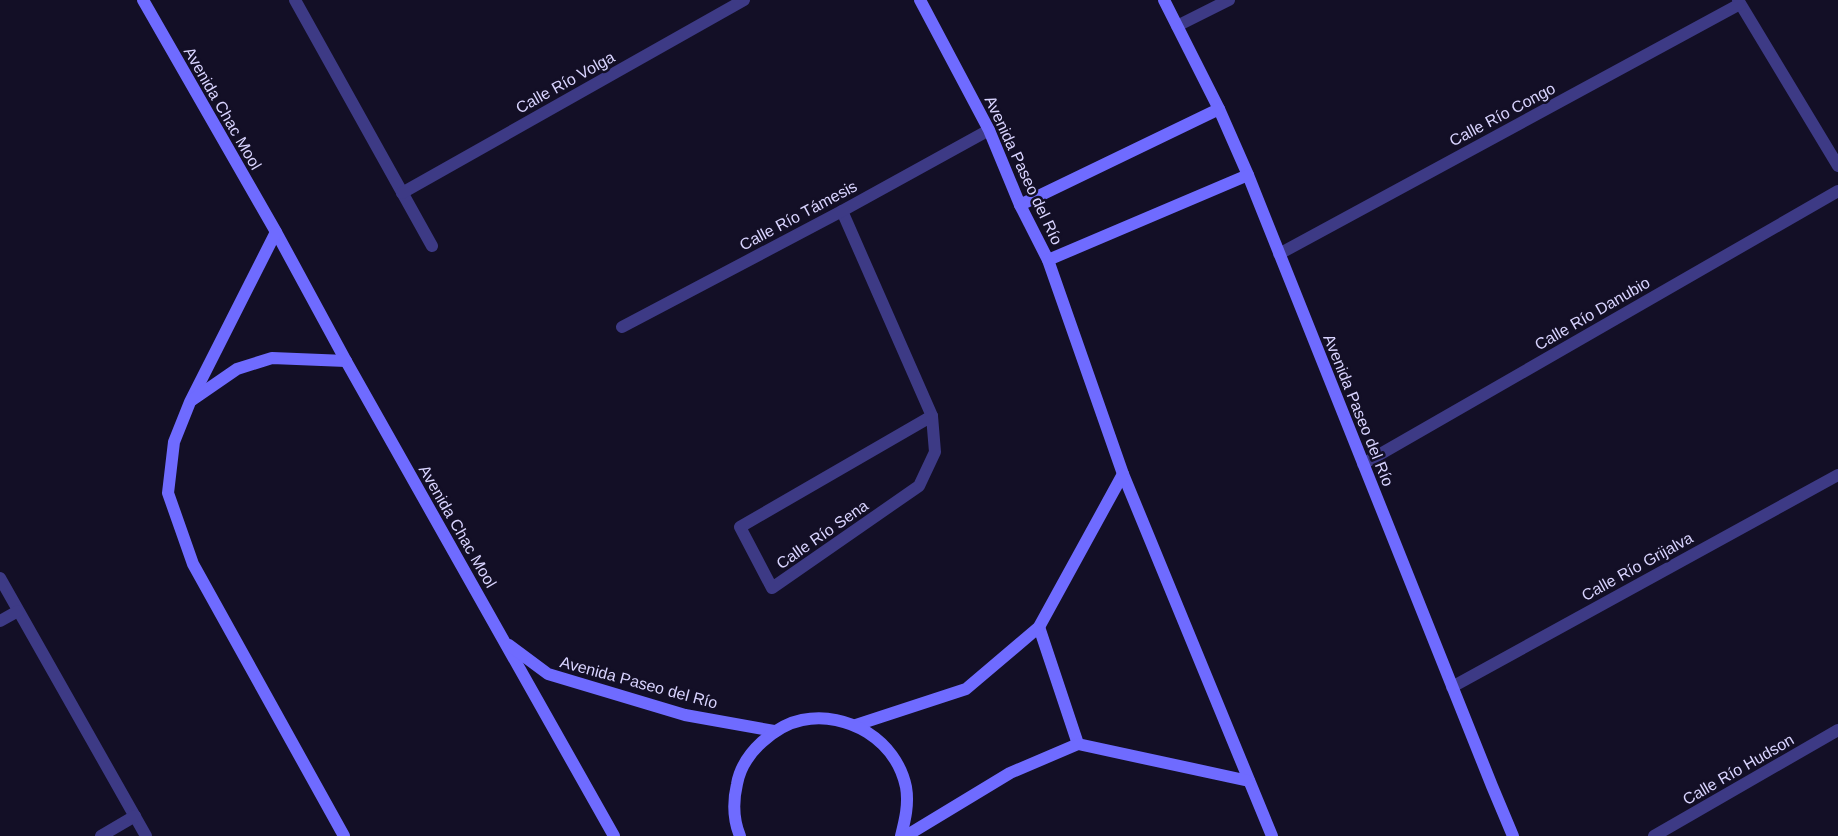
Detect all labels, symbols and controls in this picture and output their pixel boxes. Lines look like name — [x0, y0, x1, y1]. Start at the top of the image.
street label: Avenida Chac Mool — [181, 44, 265, 172]
street label: Calle Río Volga — [513, 48, 618, 117]
street label: Calle Río Congo — [1446, 79, 1558, 150]
street label: Avenida Paseo del Río — [982, 93, 1066, 248]
street label: Calle Río Támesis — [737, 177, 860, 254]
street label: Calle Río Danubio — [1532, 274, 1653, 353]
street label: Avenida Paseo del Río — [1320, 332, 1397, 489]
street label: Avenida Chac Mool — [416, 462, 500, 590]
street label: Calle Río Sena — [773, 497, 871, 572]
street label: Calle Río Grijalva — [1579, 529, 1696, 604]
street label: Avenida Paseo del Río — [558, 653, 720, 712]
street label: Calle Río Hudson — [1680, 731, 1797, 808]

